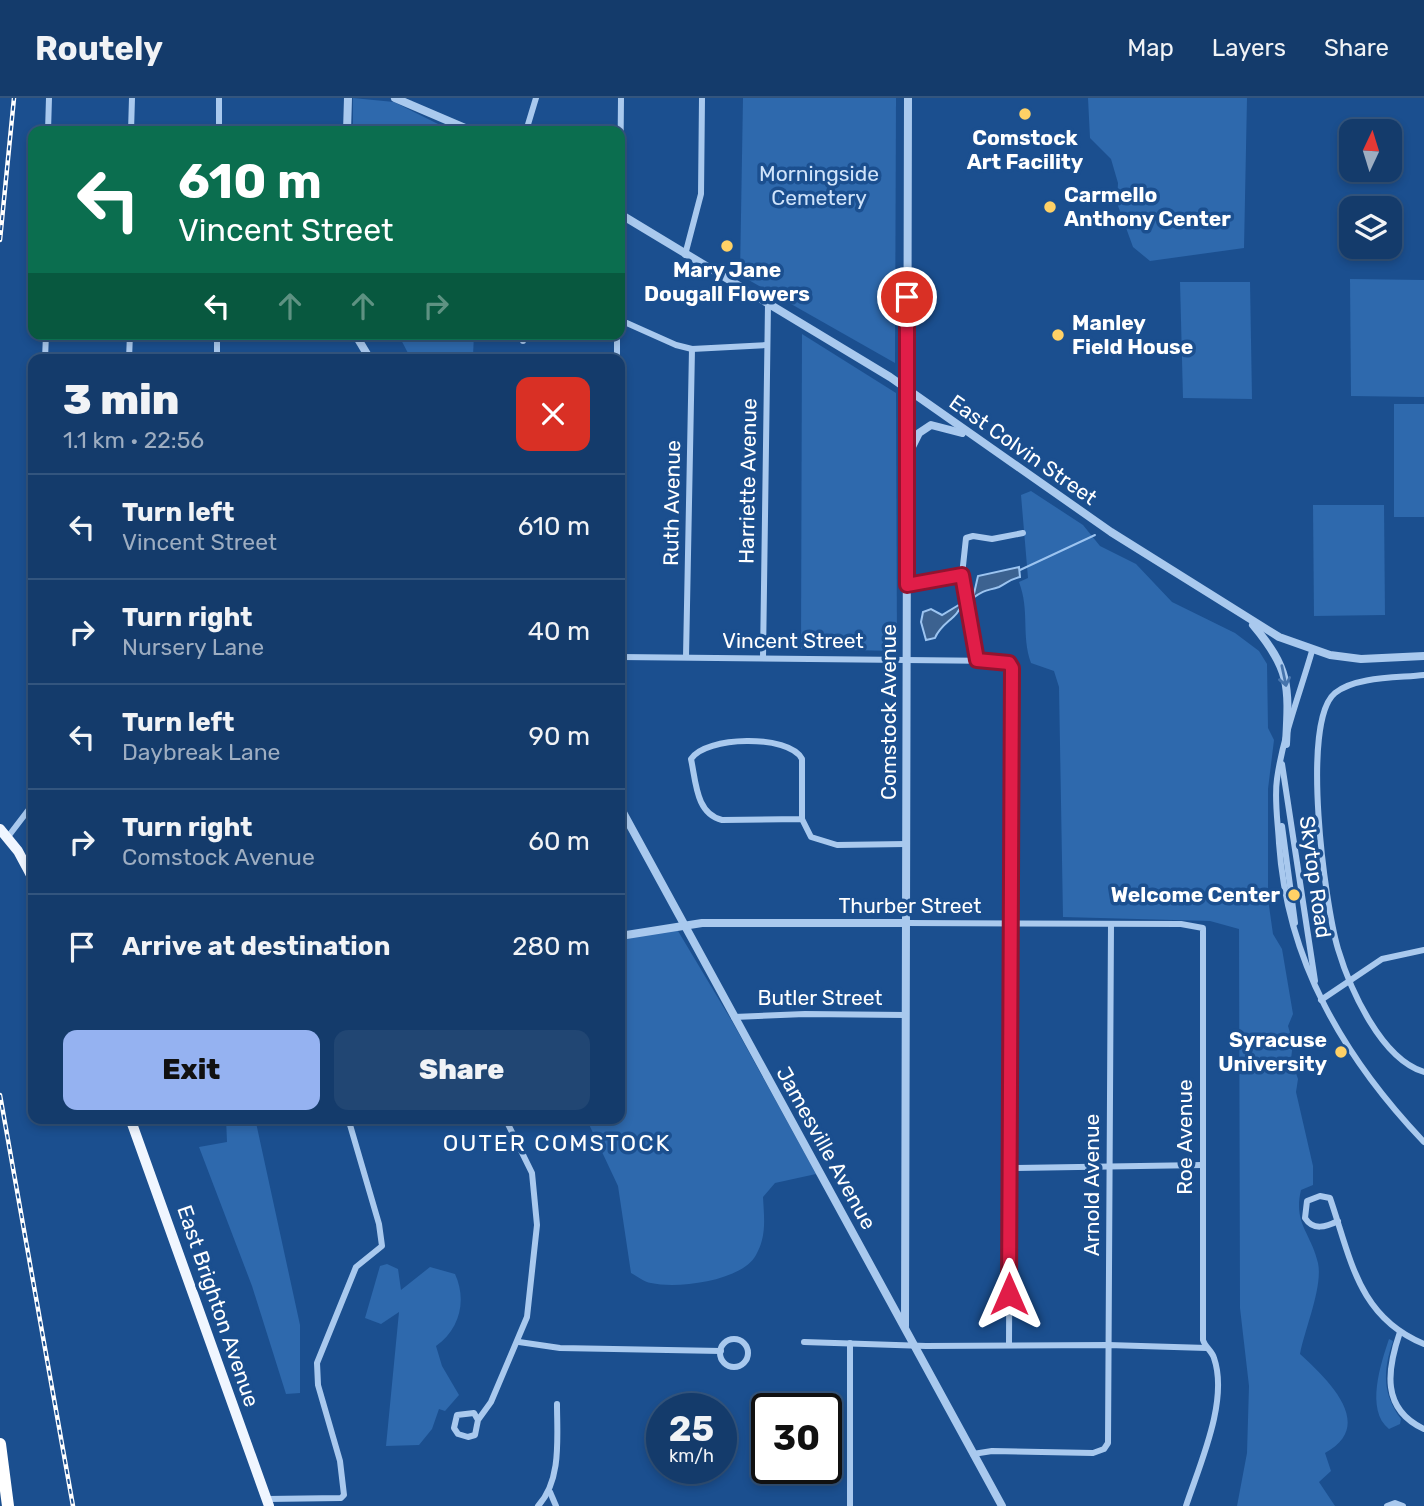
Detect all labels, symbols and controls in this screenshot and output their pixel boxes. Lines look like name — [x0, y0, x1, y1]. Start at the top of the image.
text: Routely — [35, 29, 163, 68]
text: Map — [1127, 34, 1174, 62]
text: Layers — [1212, 34, 1286, 62]
text: Share — [1324, 34, 1389, 62]
marker: Comstock Art Facility — [1017, 106, 1033, 122]
north arrow — [1339, 119, 1402, 182]
map controls — [1339, 119, 1402, 259]
place label: Comstock Art Facility — [967, 125, 1084, 174]
text: 610 m — [178, 152, 322, 210]
icon: left — [63, 154, 154, 245]
park label: Morningside Cemetery — [759, 161, 879, 210]
place label: Carmello Anthony Center — [1064, 182, 1231, 231]
button: layers — [1339, 196, 1402, 259]
marker: Carmello Anthony Center — [1042, 199, 1058, 215]
text: Vincent Street — [178, 211, 394, 249]
marker: Mary Jane Dougall Flowers — [719, 238, 735, 254]
place label: Mary Jane Dougall Flowers — [644, 257, 810, 306]
pin — [877, 267, 937, 327]
icon: arrive — [888, 278, 926, 316]
icon: left — [198, 287, 236, 325]
icon: ahead — [271, 287, 309, 325]
icon: ahead — [344, 287, 382, 325]
icon: right — [417, 287, 455, 325]
place label: Manley Field House — [1072, 310, 1193, 359]
marker: Manley Field House — [1050, 327, 1066, 343]
text: 3 min — [63, 375, 179, 425]
button: close — [516, 377, 590, 451]
street label: East Colvin Street — [945, 389, 1102, 510]
street label: Harriette Avenue — [734, 398, 761, 564]
text: 1.1 km · 22:56 — [63, 426, 204, 454]
street label: Ruth Avenue — [658, 440, 685, 566]
text: Turn left — [122, 497, 234, 528]
icon: left — [63, 508, 101, 546]
text: 610 m — [518, 511, 590, 542]
text: Vincent Street — [122, 528, 277, 556]
text: Turn right — [122, 602, 252, 633]
icon: right — [63, 613, 101, 651]
text: 40 m — [528, 616, 590, 647]
street label: Comstock Avenue — [876, 624, 901, 800]
street label: Vincent Street — [722, 628, 864, 653]
text: Nursery Lane — [122, 633, 264, 661]
one-way arrow — [1278, 664, 1292, 687]
text: Turn left — [122, 707, 234, 738]
icon: left — [63, 718, 101, 756]
text: 90 m — [529, 721, 590, 752]
text: Daybreak Lane — [122, 738, 281, 766]
text: Turn right — [122, 812, 252, 843]
street label: Skytop Road — [1295, 814, 1336, 940]
icon: right — [63, 823, 101, 861]
text: 60 m — [528, 826, 590, 857]
text: Comstock Avenue — [122, 843, 315, 871]
place label: Welcome Center — [1111, 882, 1280, 907]
marker: Welcome Center — [1286, 887, 1302, 903]
street label: Thurber Street — [839, 893, 981, 918]
icon: arrive — [63, 928, 101, 966]
text: Arrive at destination — [122, 931, 390, 962]
text: 280 m — [512, 931, 590, 962]
street label: Butler Street — [757, 985, 883, 1010]
place label: Syracuse University — [1218, 1027, 1327, 1076]
button: Exit — [63, 1030, 320, 1110]
button: Share — [334, 1030, 590, 1110]
marker: Syracuse University — [1333, 1044, 1349, 1060]
street label: Jamesville Avenue — [771, 1062, 882, 1234]
street label: Roe Avenue — [1172, 1079, 1197, 1195]
street label: Arnold Avenue — [1079, 1114, 1104, 1256]
district label: OUTER COMSTOCK — [443, 1129, 671, 1157]
street label: East Brighton Avenue — [172, 1202, 265, 1410]
position arrow — [972, 1257, 1046, 1331]
speed limit sign: 30 — [751, 1393, 842, 1484]
text: 25 — [669, 1408, 714, 1450]
text: km/h — [669, 1445, 714, 1467]

